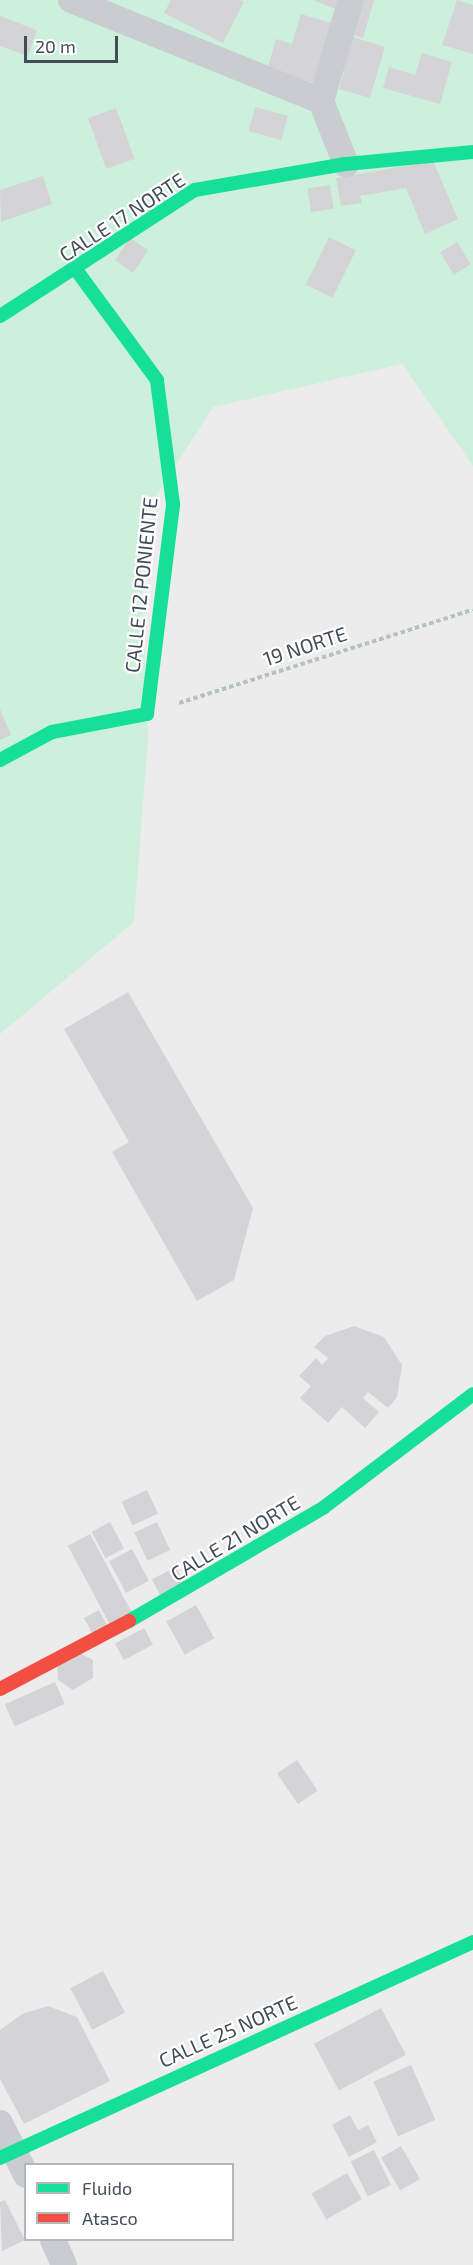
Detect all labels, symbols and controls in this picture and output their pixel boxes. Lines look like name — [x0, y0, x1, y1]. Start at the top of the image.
scale bar — [27, 24, 122, 62]
text: 20 m — [35, 35, 76, 57]
street label: CALLE 17 NORTE — [55, 167, 189, 267]
street label: CALLE 12 PONIENTE — [120, 496, 162, 674]
street label: 19 NORTE — [260, 621, 350, 671]
street label: CALLE 21 NORTE — [166, 1490, 304, 1586]
street label: CALLE 25 NORTE — [155, 1990, 301, 2072]
legend — [24, 2163, 234, 2241]
text: Fluido — [82, 2177, 132, 2199]
text: Atasco — [82, 2207, 138, 2229]

